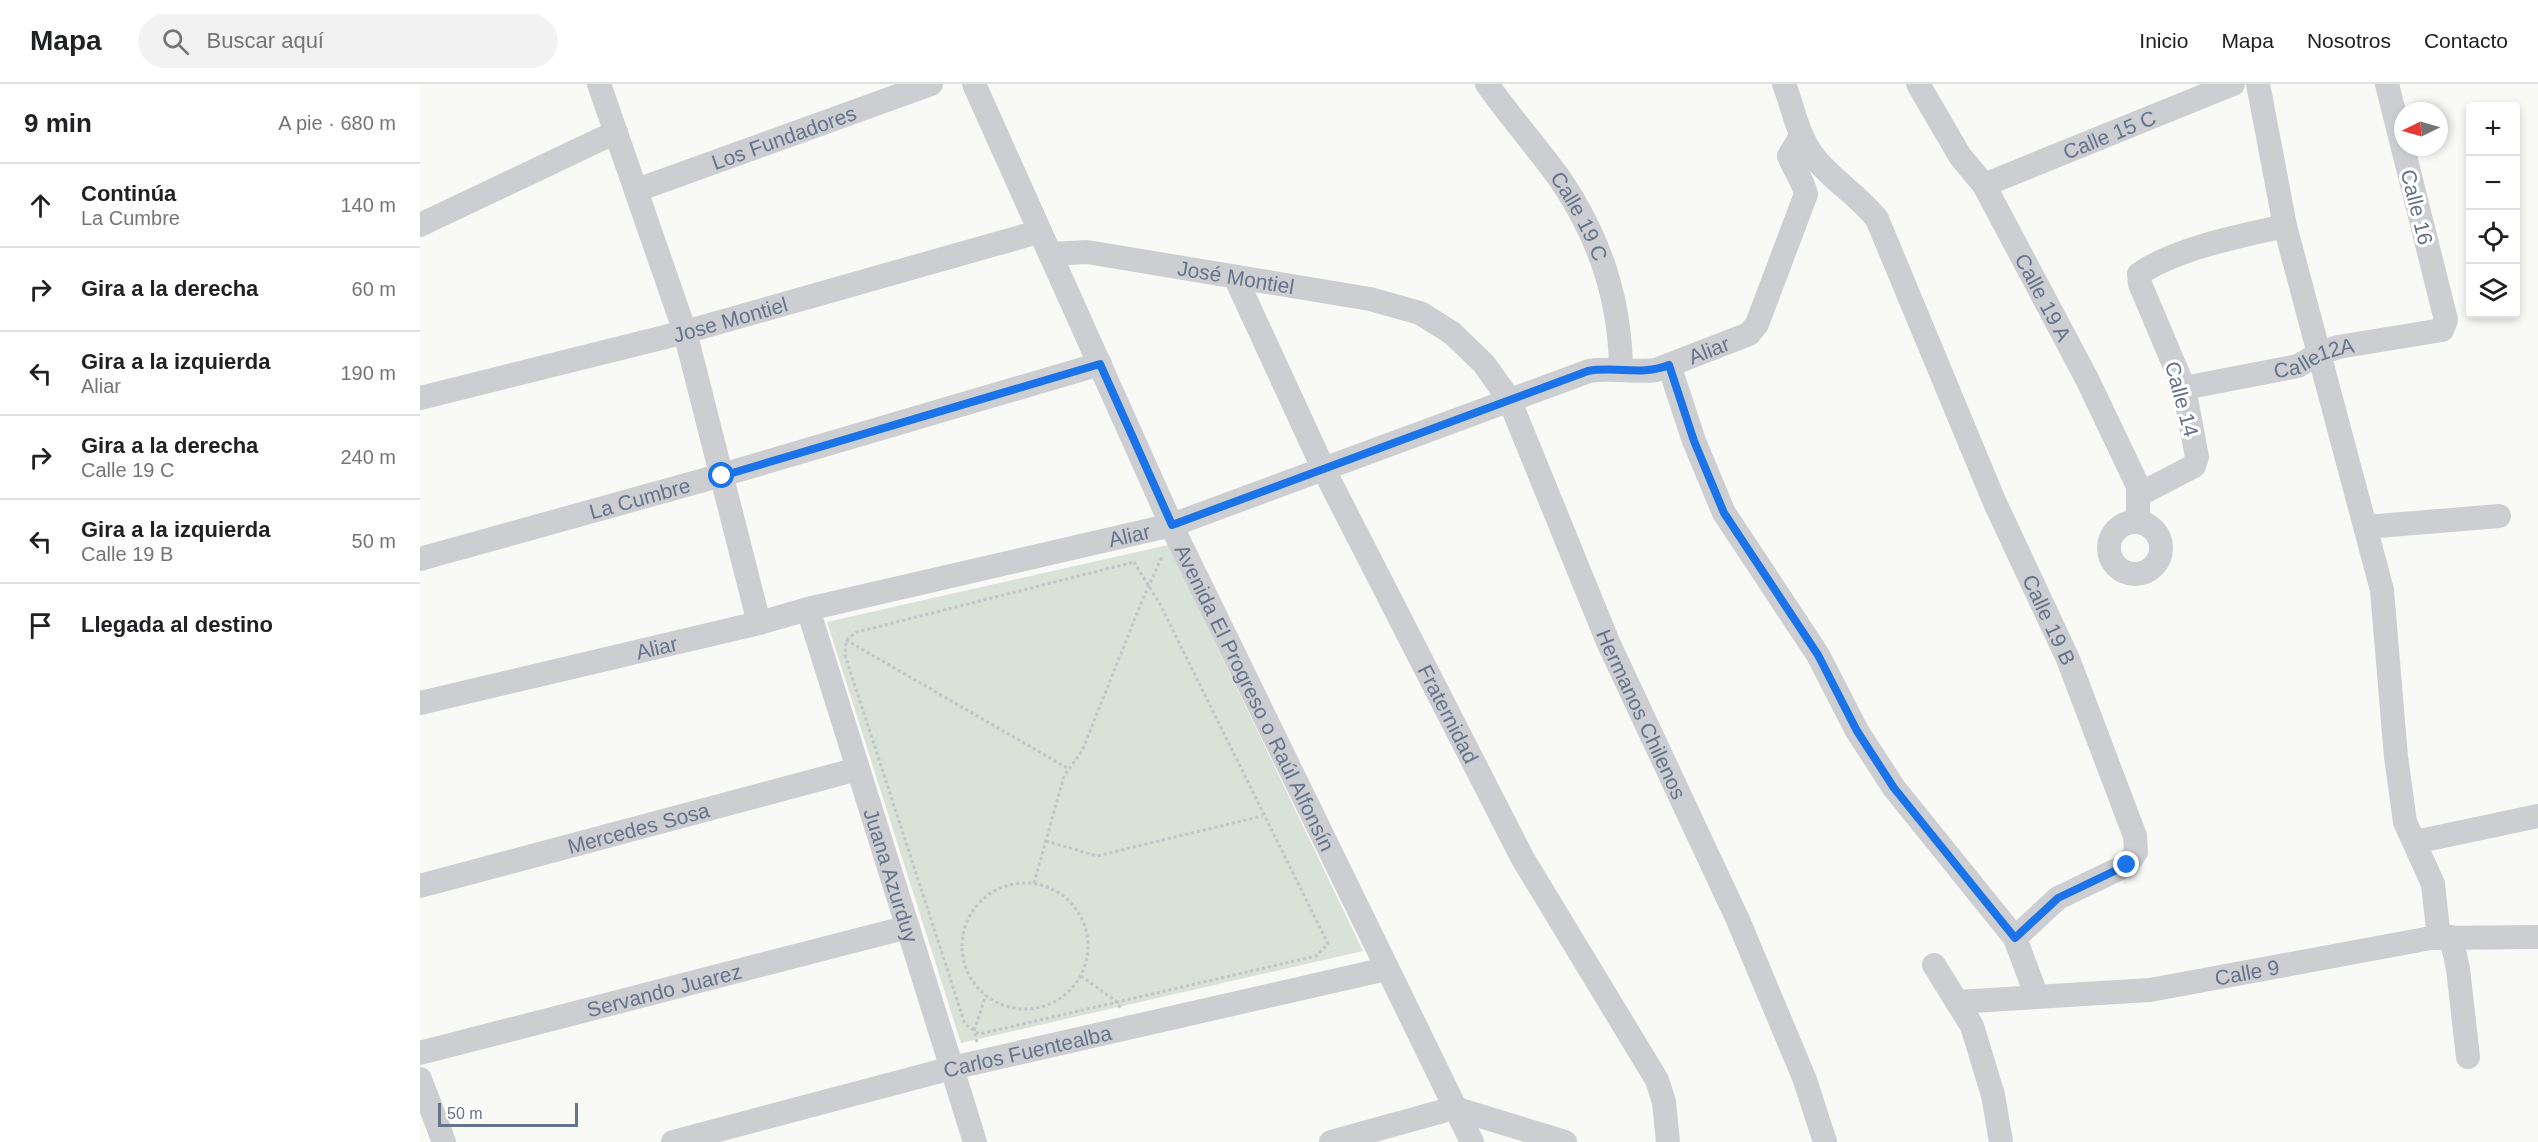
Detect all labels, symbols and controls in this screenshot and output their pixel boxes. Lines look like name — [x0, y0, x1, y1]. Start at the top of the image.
search box — [138, 14, 558, 68]
text: Mapa — [30, 25, 102, 56]
icon: search — [159, 25, 192, 58]
text: Buscar aquí — [207, 28, 324, 53]
text: Inicio — [2139, 29, 2188, 52]
text: Mapa — [2221, 29, 2274, 52]
text: Nosotros — [2307, 29, 2391, 52]
text: Contacto — [2424, 29, 2508, 52]
street label: Los Fundadores — [708, 101, 859, 174]
north arrow — [2394, 102, 2448, 156]
map controls — [2466, 102, 2520, 318]
button: + — [2466, 102, 2520, 156]
street label: Calle 15 C — [2059, 105, 2159, 163]
text: 9 min — [24, 108, 92, 138]
text: A pie · 680 m — [278, 112, 396, 134]
button: − — [2466, 156, 2520, 210]
street label: Calle 19 C — [1547, 167, 1613, 264]
street label: Calle 16 — [2397, 167, 2437, 247]
text: Continúa — [81, 181, 176, 206]
icon: ahead — [24, 189, 57, 222]
text: 140 m — [340, 194, 396, 216]
text: La Cumbre — [81, 207, 180, 229]
button: locate — [2466, 210, 2520, 264]
street label: Calle 19 A — [2011, 249, 2076, 345]
street label: José Montiel — [1176, 256, 1296, 298]
button: layers — [2466, 264, 2520, 318]
icon: right — [24, 273, 57, 306]
text: Gira a la derecha — [81, 276, 258, 301]
text: 60 m — [352, 278, 396, 300]
street label: Jose Montiel — [670, 292, 790, 346]
street label: Aliar — [1685, 331, 1732, 368]
street label: Calle12A — [2272, 333, 2356, 382]
text: Gira a la izquierda — [81, 349, 271, 374]
icon: left — [24, 357, 57, 390]
street label: Calle 14 — [2161, 359, 2203, 439]
text: 190 m — [340, 362, 396, 384]
text: Aliar — [81, 375, 121, 397]
text: Gira a la derecha — [81, 433, 258, 458]
icon: right — [24, 441, 57, 474]
text: 240 m — [340, 446, 396, 468]
text: Calle 19 C — [81, 459, 174, 481]
route start — [708, 462, 734, 488]
street label: La Cumbre — [587, 473, 693, 523]
text: Gira a la izquierda — [81, 517, 271, 542]
street label: Aliar — [1106, 519, 1152, 551]
icon: left — [24, 525, 57, 558]
text: 50 m — [352, 530, 396, 552]
street label: Avenida El Progreso o Raúl Alfonsín — [1171, 540, 1340, 855]
text: Calle 19 B — [81, 543, 173, 565]
street label: Calle 19 B — [2019, 571, 2081, 668]
icon: arrive — [24, 609, 57, 642]
text: Llegada al destino — [81, 612, 273, 637]
street label: Hermanos Chilenos — [1593, 626, 1691, 802]
street label: Aliar — [633, 631, 680, 663]
street label: Fraternidad — [1414, 661, 1483, 767]
street label: Mercedes Sosa — [565, 798, 712, 858]
street label: Juana Azurduy — [860, 805, 923, 945]
route end — [2113, 851, 2139, 877]
street label: Calle 9 — [2213, 955, 2281, 989]
street label: Servando Juarez — [584, 959, 744, 1021]
street label: Carlos Fuentealba — [941, 1020, 1114, 1081]
scale bar — [438, 1100, 578, 1128]
text: 50 m — [447, 1105, 483, 1122]

